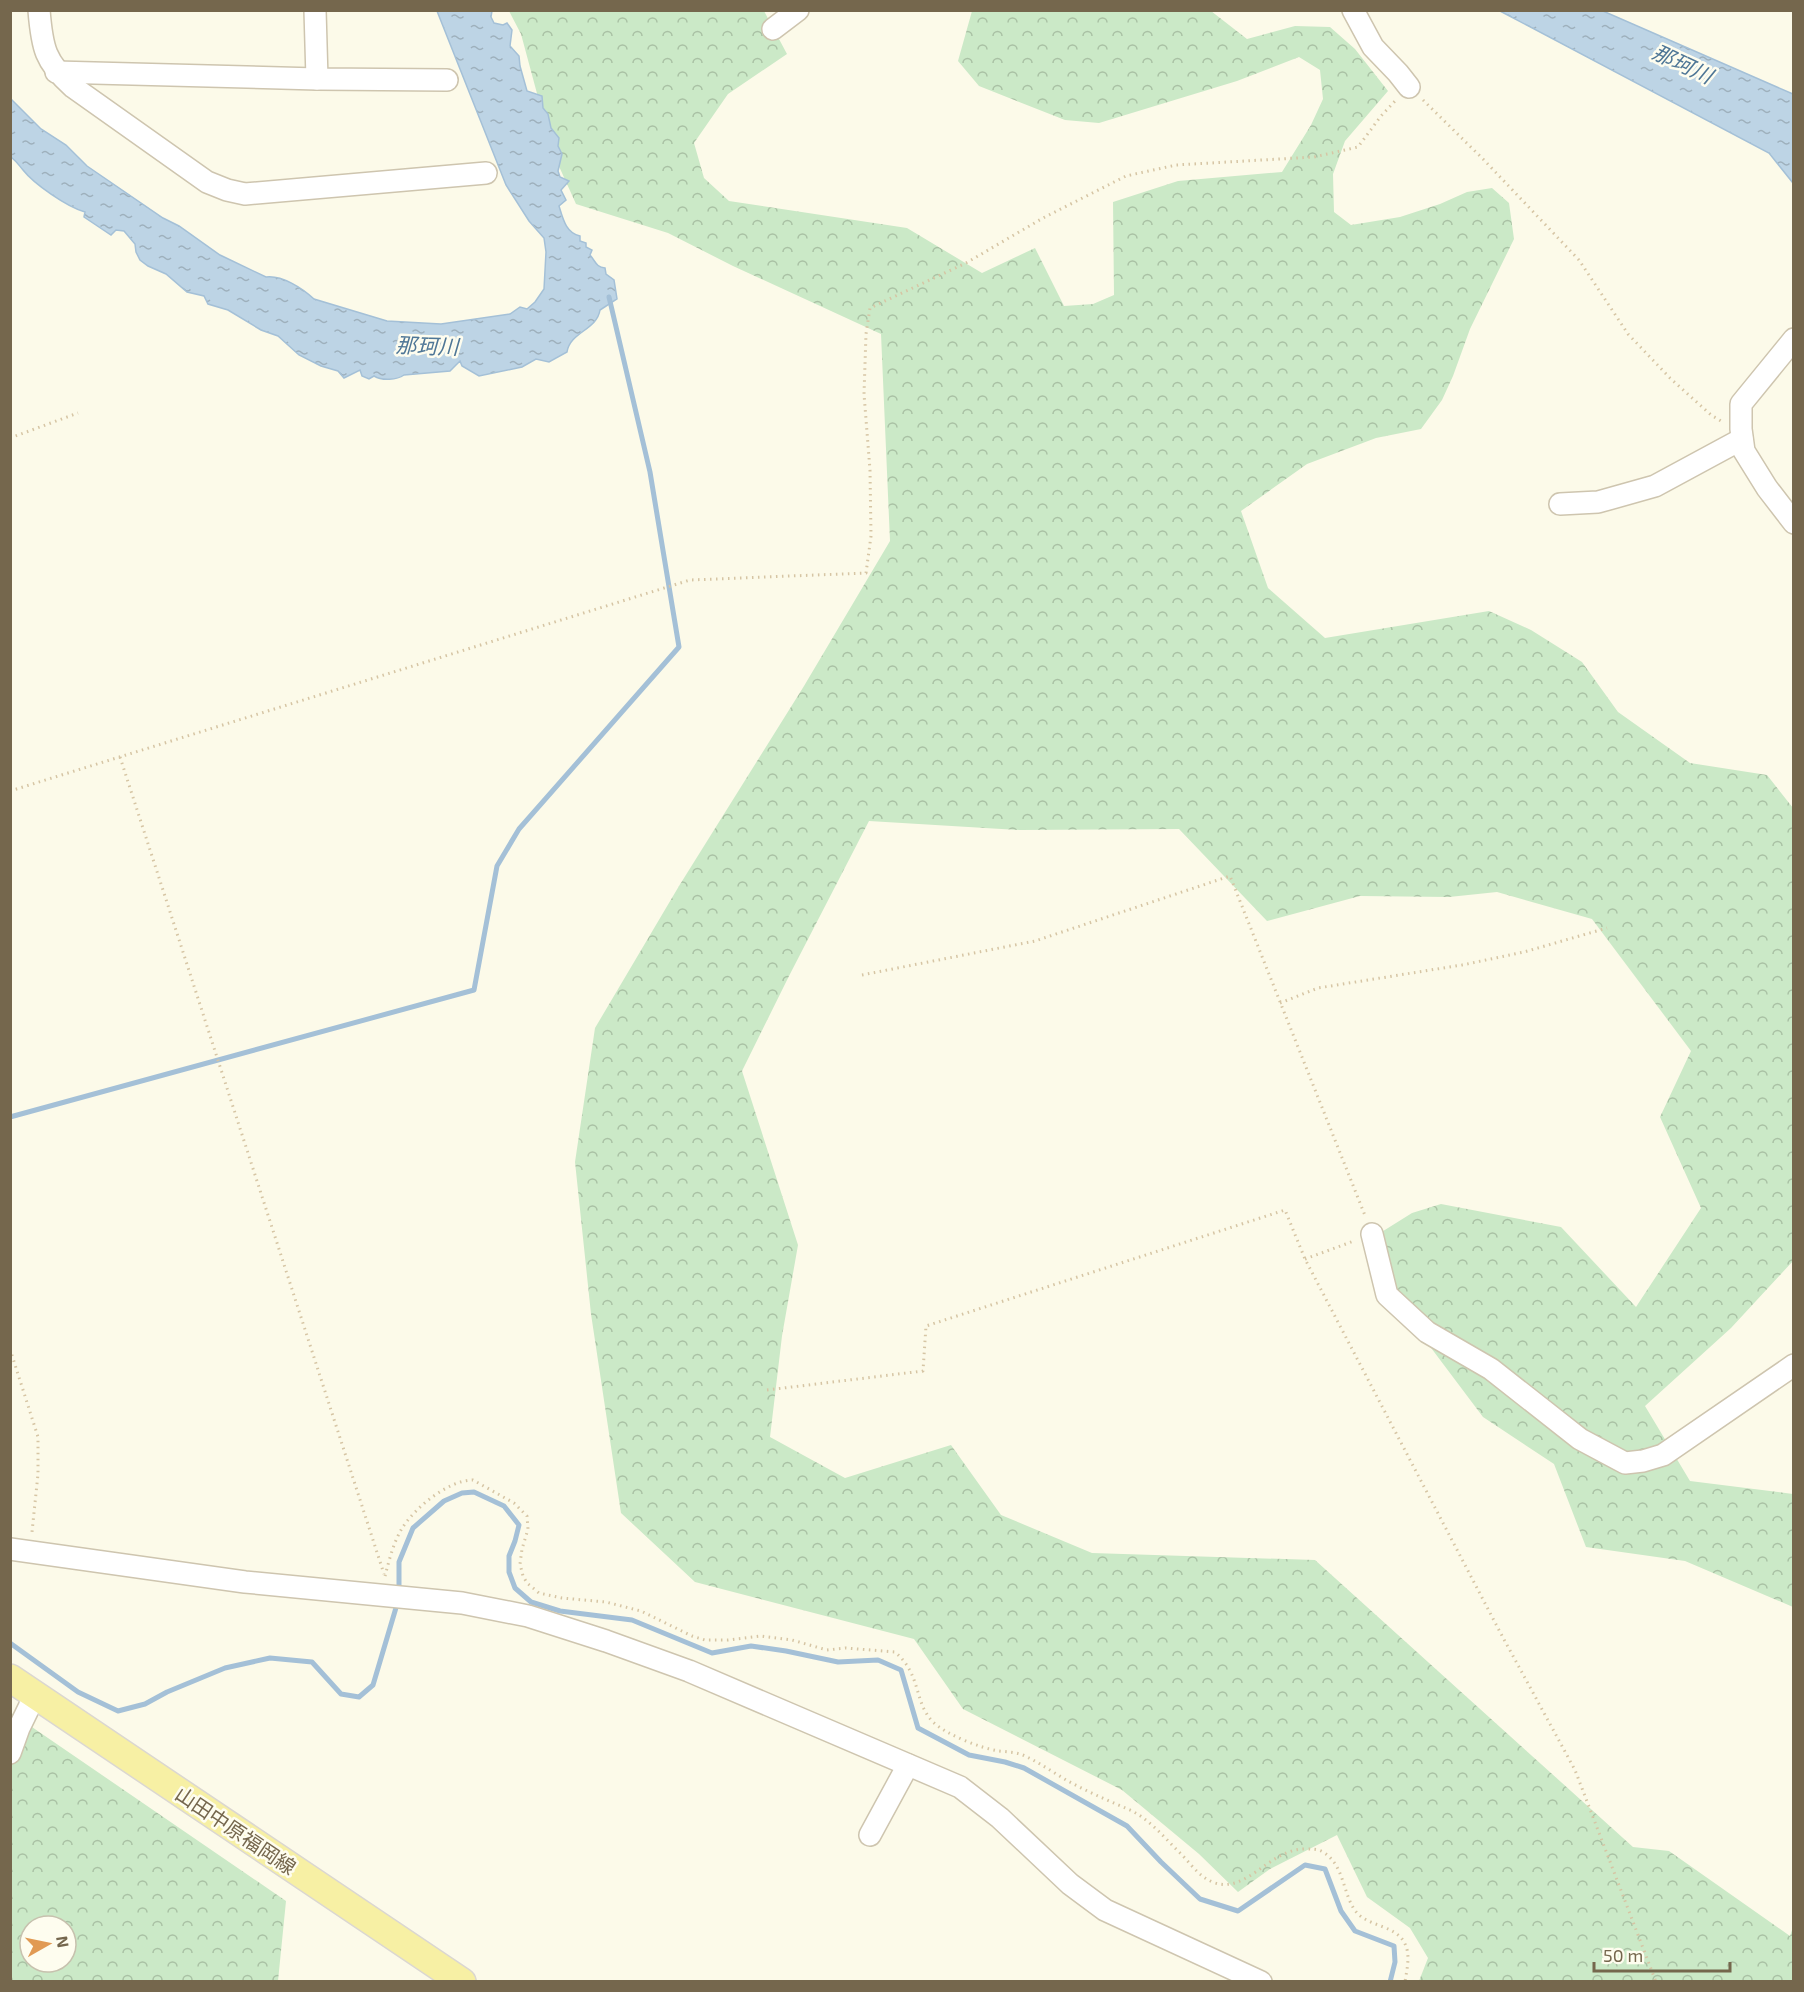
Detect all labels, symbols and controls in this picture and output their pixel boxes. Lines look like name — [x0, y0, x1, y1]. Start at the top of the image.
water label: 那珂川 — [1649, 38, 1719, 88]
water label: 那珂川 — [395, 331, 461, 359]
street label: 山田中原福岡線 — [171, 1781, 301, 1879]
north arrow — [18, 1914, 78, 1974]
text: N — [53, 1934, 74, 1949]
scale bar — [1594, 1935, 1730, 1973]
text: 50 m — [1603, 1944, 1643, 1966]

